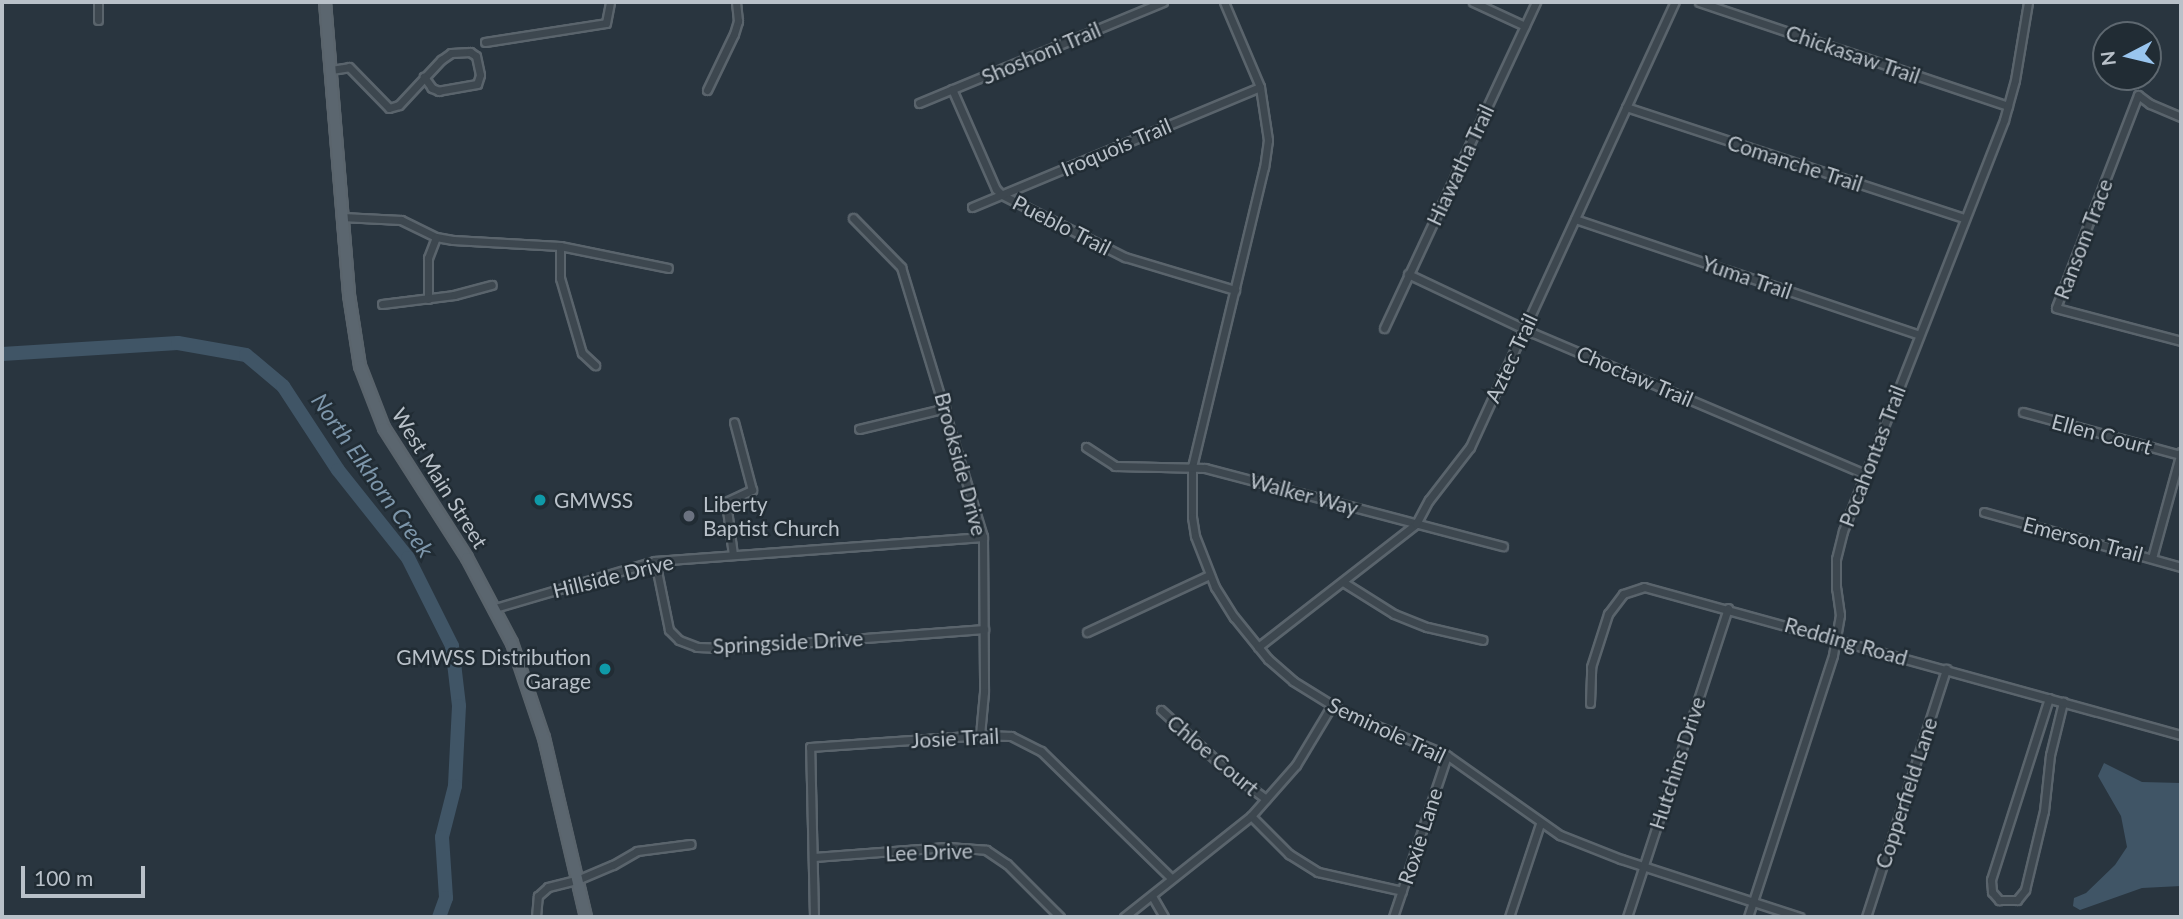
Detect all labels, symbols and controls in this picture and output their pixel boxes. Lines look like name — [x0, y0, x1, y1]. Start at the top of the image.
street label: Shoshoni Trail — [977, 16, 1105, 90]
street label: Chickasaw Trail — [1782, 19, 1924, 89]
north arrow — [2092, 21, 2162, 91]
text: N — [2095, 50, 2120, 67]
street label: Hiawatha Trail — [1421, 100, 1499, 230]
street label: Iroquois Trail — [1057, 112, 1175, 182]
street label: Comanche Trail — [1724, 129, 1866, 197]
street label: Ransom Trace — [2048, 175, 2118, 303]
street label: Pueblo Trail — [1008, 189, 1116, 261]
street label: Yuma Trail — [1698, 250, 1796, 304]
street label: Aztec Trail — [1479, 309, 1543, 407]
street label: Choctaw Trail — [1572, 340, 1698, 412]
street label: Pocahontas Trail — [1833, 381, 1911, 531]
water label: North Elkhorn Creek — [306, 388, 440, 562]
street label: Brookside Drive — [930, 390, 992, 538]
street label: West Main Street — [387, 403, 493, 553]
street label: Ellen Court — [2049, 409, 2155, 459]
street label: Walker Way — [1247, 467, 1361, 521]
place label: GMWSS — [554, 487, 633, 513]
place label: Liberty Baptist Church — [703, 491, 840, 541]
marker: GMWSS — [532, 492, 548, 508]
marker: Liberty Baptist Church — [681, 508, 697, 524]
street label: Emerson Trail — [2020, 511, 2146, 567]
street label: Hillside Drive — [550, 549, 676, 603]
street label: Redding Road — [1782, 611, 1910, 671]
street label: Springside Drive — [712, 625, 864, 659]
place label: GMWSS Distribution Garage — [396, 644, 591, 694]
marker: GMWSS Distribution Garage — [597, 661, 613, 677]
street label: Seminole Trail — [1324, 692, 1450, 768]
street label: Hutchins Drive — [1644, 693, 1710, 833]
street label: Chloe Court — [1162, 709, 1264, 801]
street label: Copperfield Lane — [1870, 714, 1942, 872]
street label: Josie Trail — [910, 723, 1000, 753]
street label: Roxie Lane — [1393, 785, 1447, 887]
street label: Lee Drive — [885, 838, 973, 866]
scale bar — [24, 852, 149, 896]
text: 100 m — [34, 865, 93, 890]

